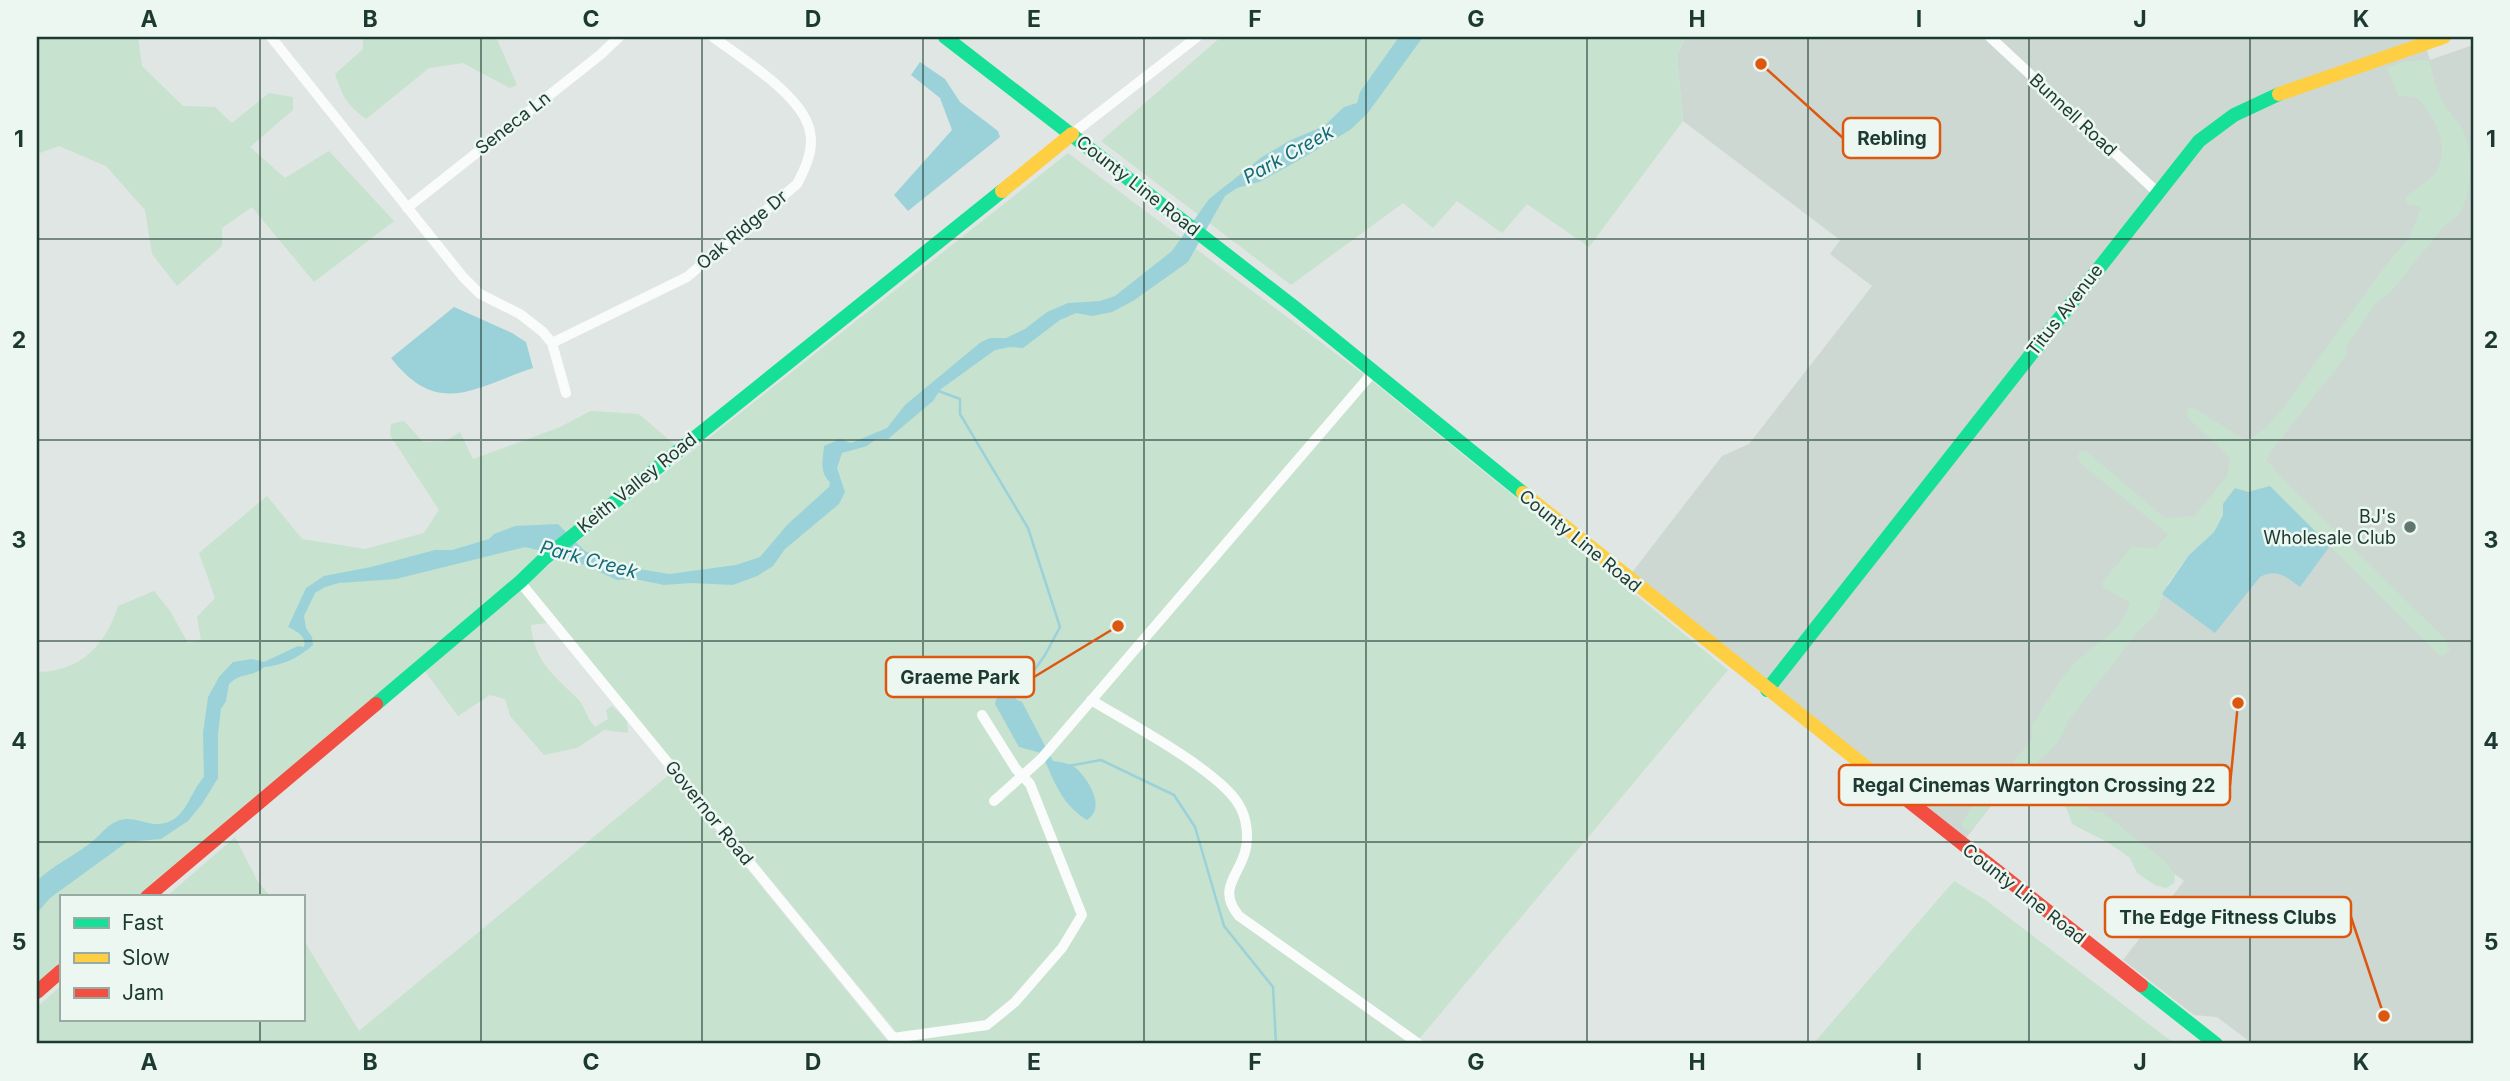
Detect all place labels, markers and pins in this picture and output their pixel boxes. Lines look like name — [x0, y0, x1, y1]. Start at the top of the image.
callout: Rebling — [1843, 118, 1940, 158]
place label: BJ's Wholesale Club — [2263, 506, 2396, 548]
marker: BJ's Wholesale Club — [2402, 519, 2418, 535]
callout: Graeme Park — [886, 657, 1034, 697]
callout: Regal Cinemas Warrington Crossing 22 — [1839, 765, 2230, 805]
callout: The Edge Fitness Clubs — [2105, 897, 2351, 937]

